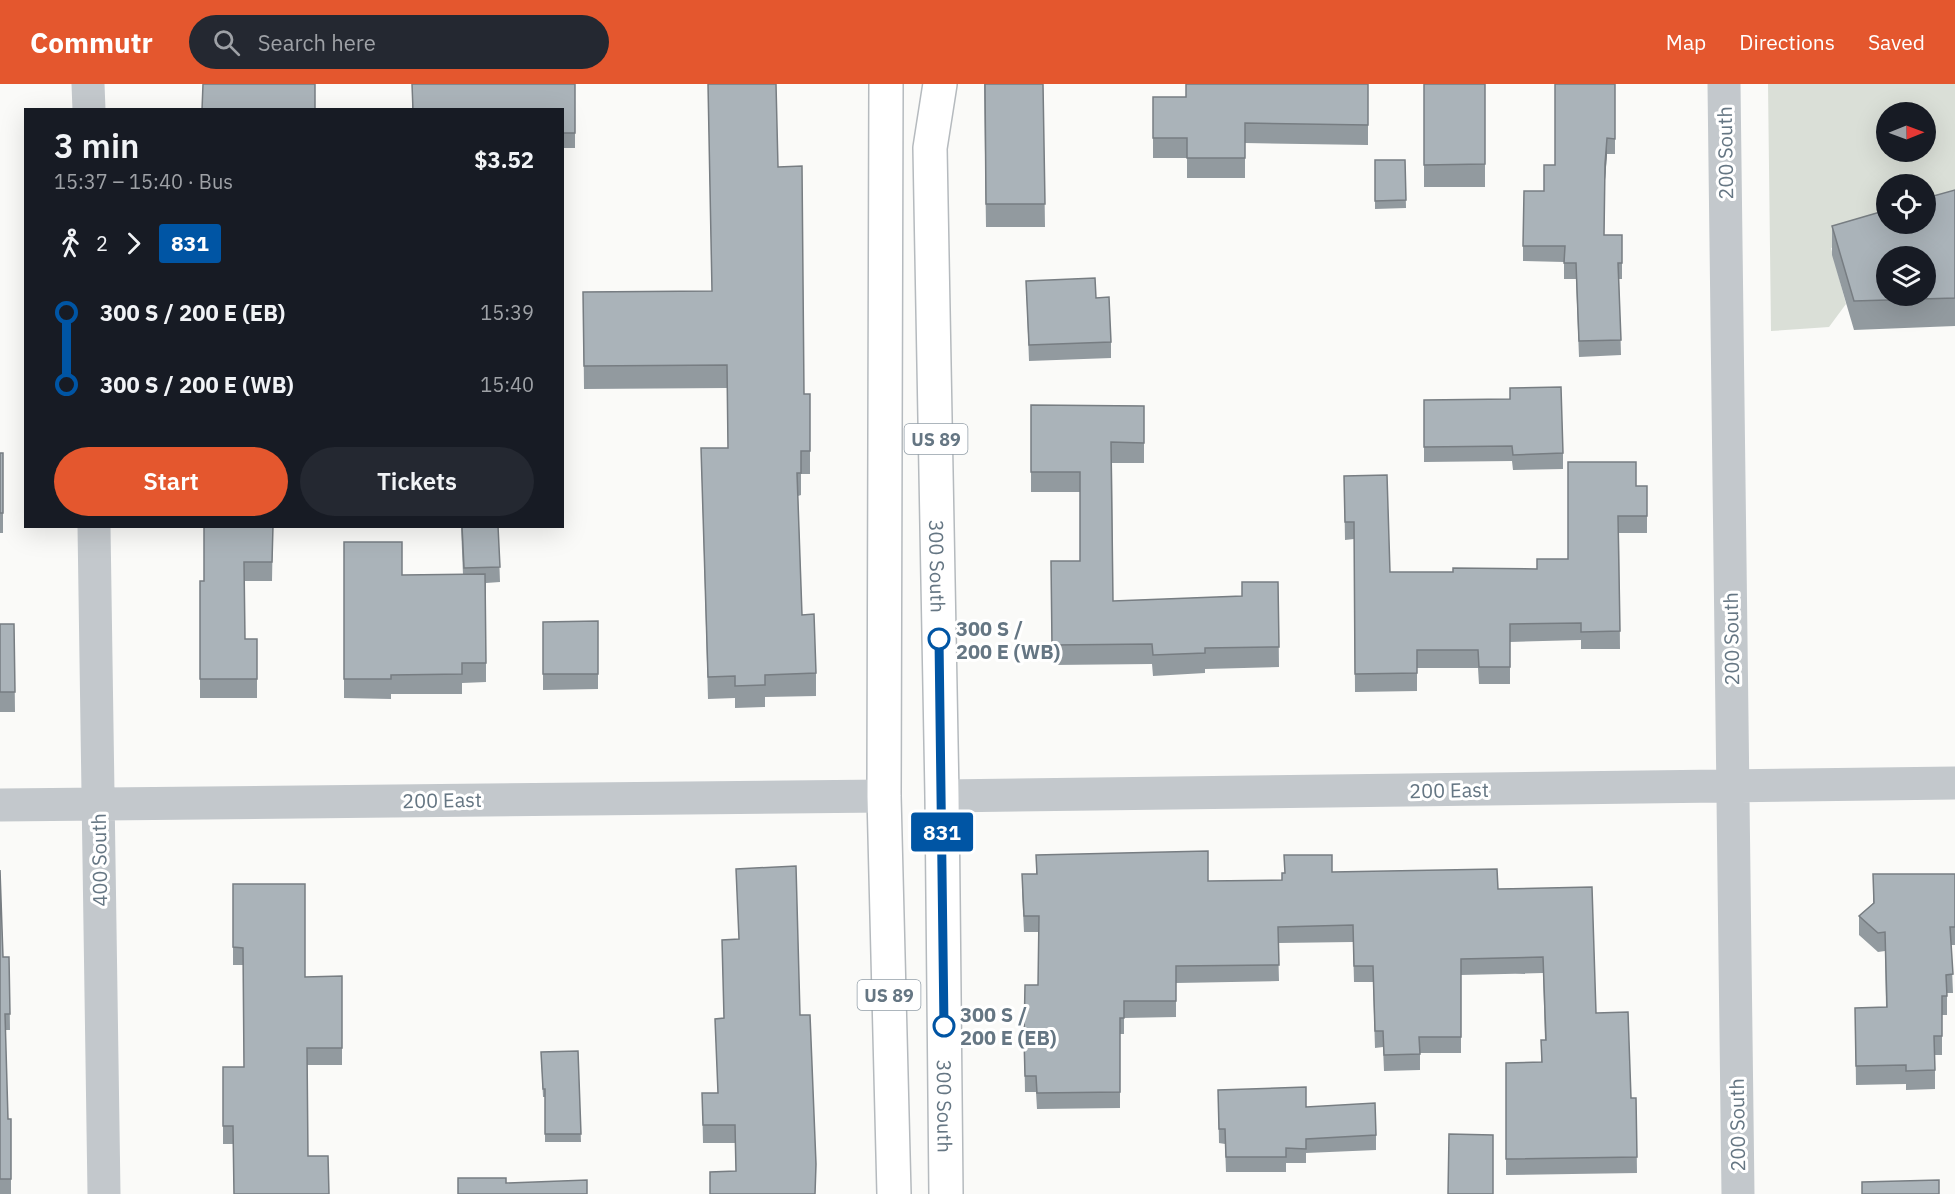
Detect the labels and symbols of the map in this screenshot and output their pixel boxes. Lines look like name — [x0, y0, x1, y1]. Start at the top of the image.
north arrow — [1876, 102, 1936, 162]
street label: 200 South — [1711, 106, 1739, 200]
road number: US 89 — [904, 424, 968, 454]
street label: 300 South — [923, 519, 952, 613]
street label: 200 South — [1717, 592, 1745, 686]
place label: 300 S / 200 E (WB) — [956, 615, 1061, 665]
marker: 300 S / 200 E (WB) — [928, 628, 950, 650]
street label: 200 East — [1409, 776, 1489, 804]
street label: 200 East — [402, 786, 482, 814]
line badge: 831 — [908, 812, 976, 852]
street label: 400 South — [85, 813, 113, 907]
road number: US 89 — [858, 980, 920, 1010]
place label: 300 S / 200 E (EB) — [960, 1001, 1057, 1051]
marker: 300 S / 200 E (EB) — [933, 1015, 955, 1037]
street label: 300 South — [931, 1059, 959, 1153]
street label: 200 South — [1723, 1078, 1751, 1172]

